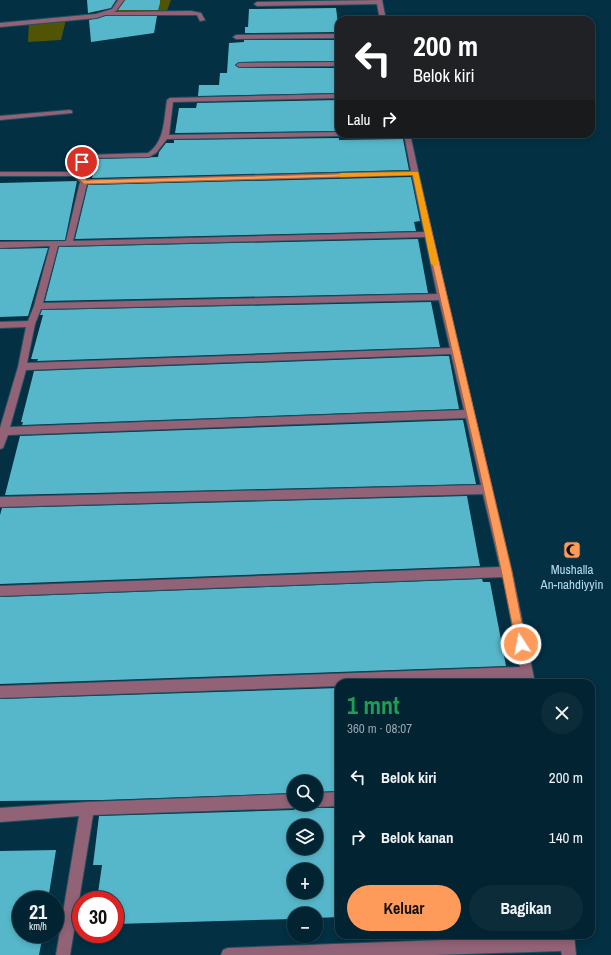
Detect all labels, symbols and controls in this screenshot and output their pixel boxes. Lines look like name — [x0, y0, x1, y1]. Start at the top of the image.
text: 200 m — [413, 27, 478, 65]
icon: left — [347, 32, 399, 84]
text: Belok kiri — [413, 63, 475, 88]
icon: right — [378, 108, 400, 130]
text: Lalu — [347, 109, 370, 130]
pin — [65, 145, 99, 179]
icon: arrive — [71, 151, 93, 173]
mosque icon: Mushalla An-nahdiyyin — [562, 540, 582, 560]
place label: Mushalla An-nahdiyyin — [540, 561, 603, 593]
position arrow — [500, 623, 542, 665]
text: 1 mnt — [347, 689, 400, 721]
button: close — [541, 692, 583, 734]
text: 360 m · 08:07 — [347, 720, 412, 737]
icon: left — [347, 766, 369, 788]
text: Belok kiri — [381, 767, 436, 788]
text: 200 m — [549, 767, 583, 788]
map controls — [287, 775, 323, 943]
button: search — [287, 775, 323, 811]
button: layers — [287, 819, 323, 855]
icon: right — [347, 826, 369, 848]
text: Belok kanan — [381, 827, 453, 848]
text: 140 m — [549, 827, 583, 848]
button: + — [287, 863, 323, 899]
button: Keluar — [347, 885, 461, 931]
button: Bagikan — [469, 885, 583, 931]
speed limit sign: 30 — [72, 891, 124, 943]
text: 21 — [29, 898, 47, 925]
button: − — [287, 907, 323, 943]
text: km/h — [29, 920, 47, 933]

